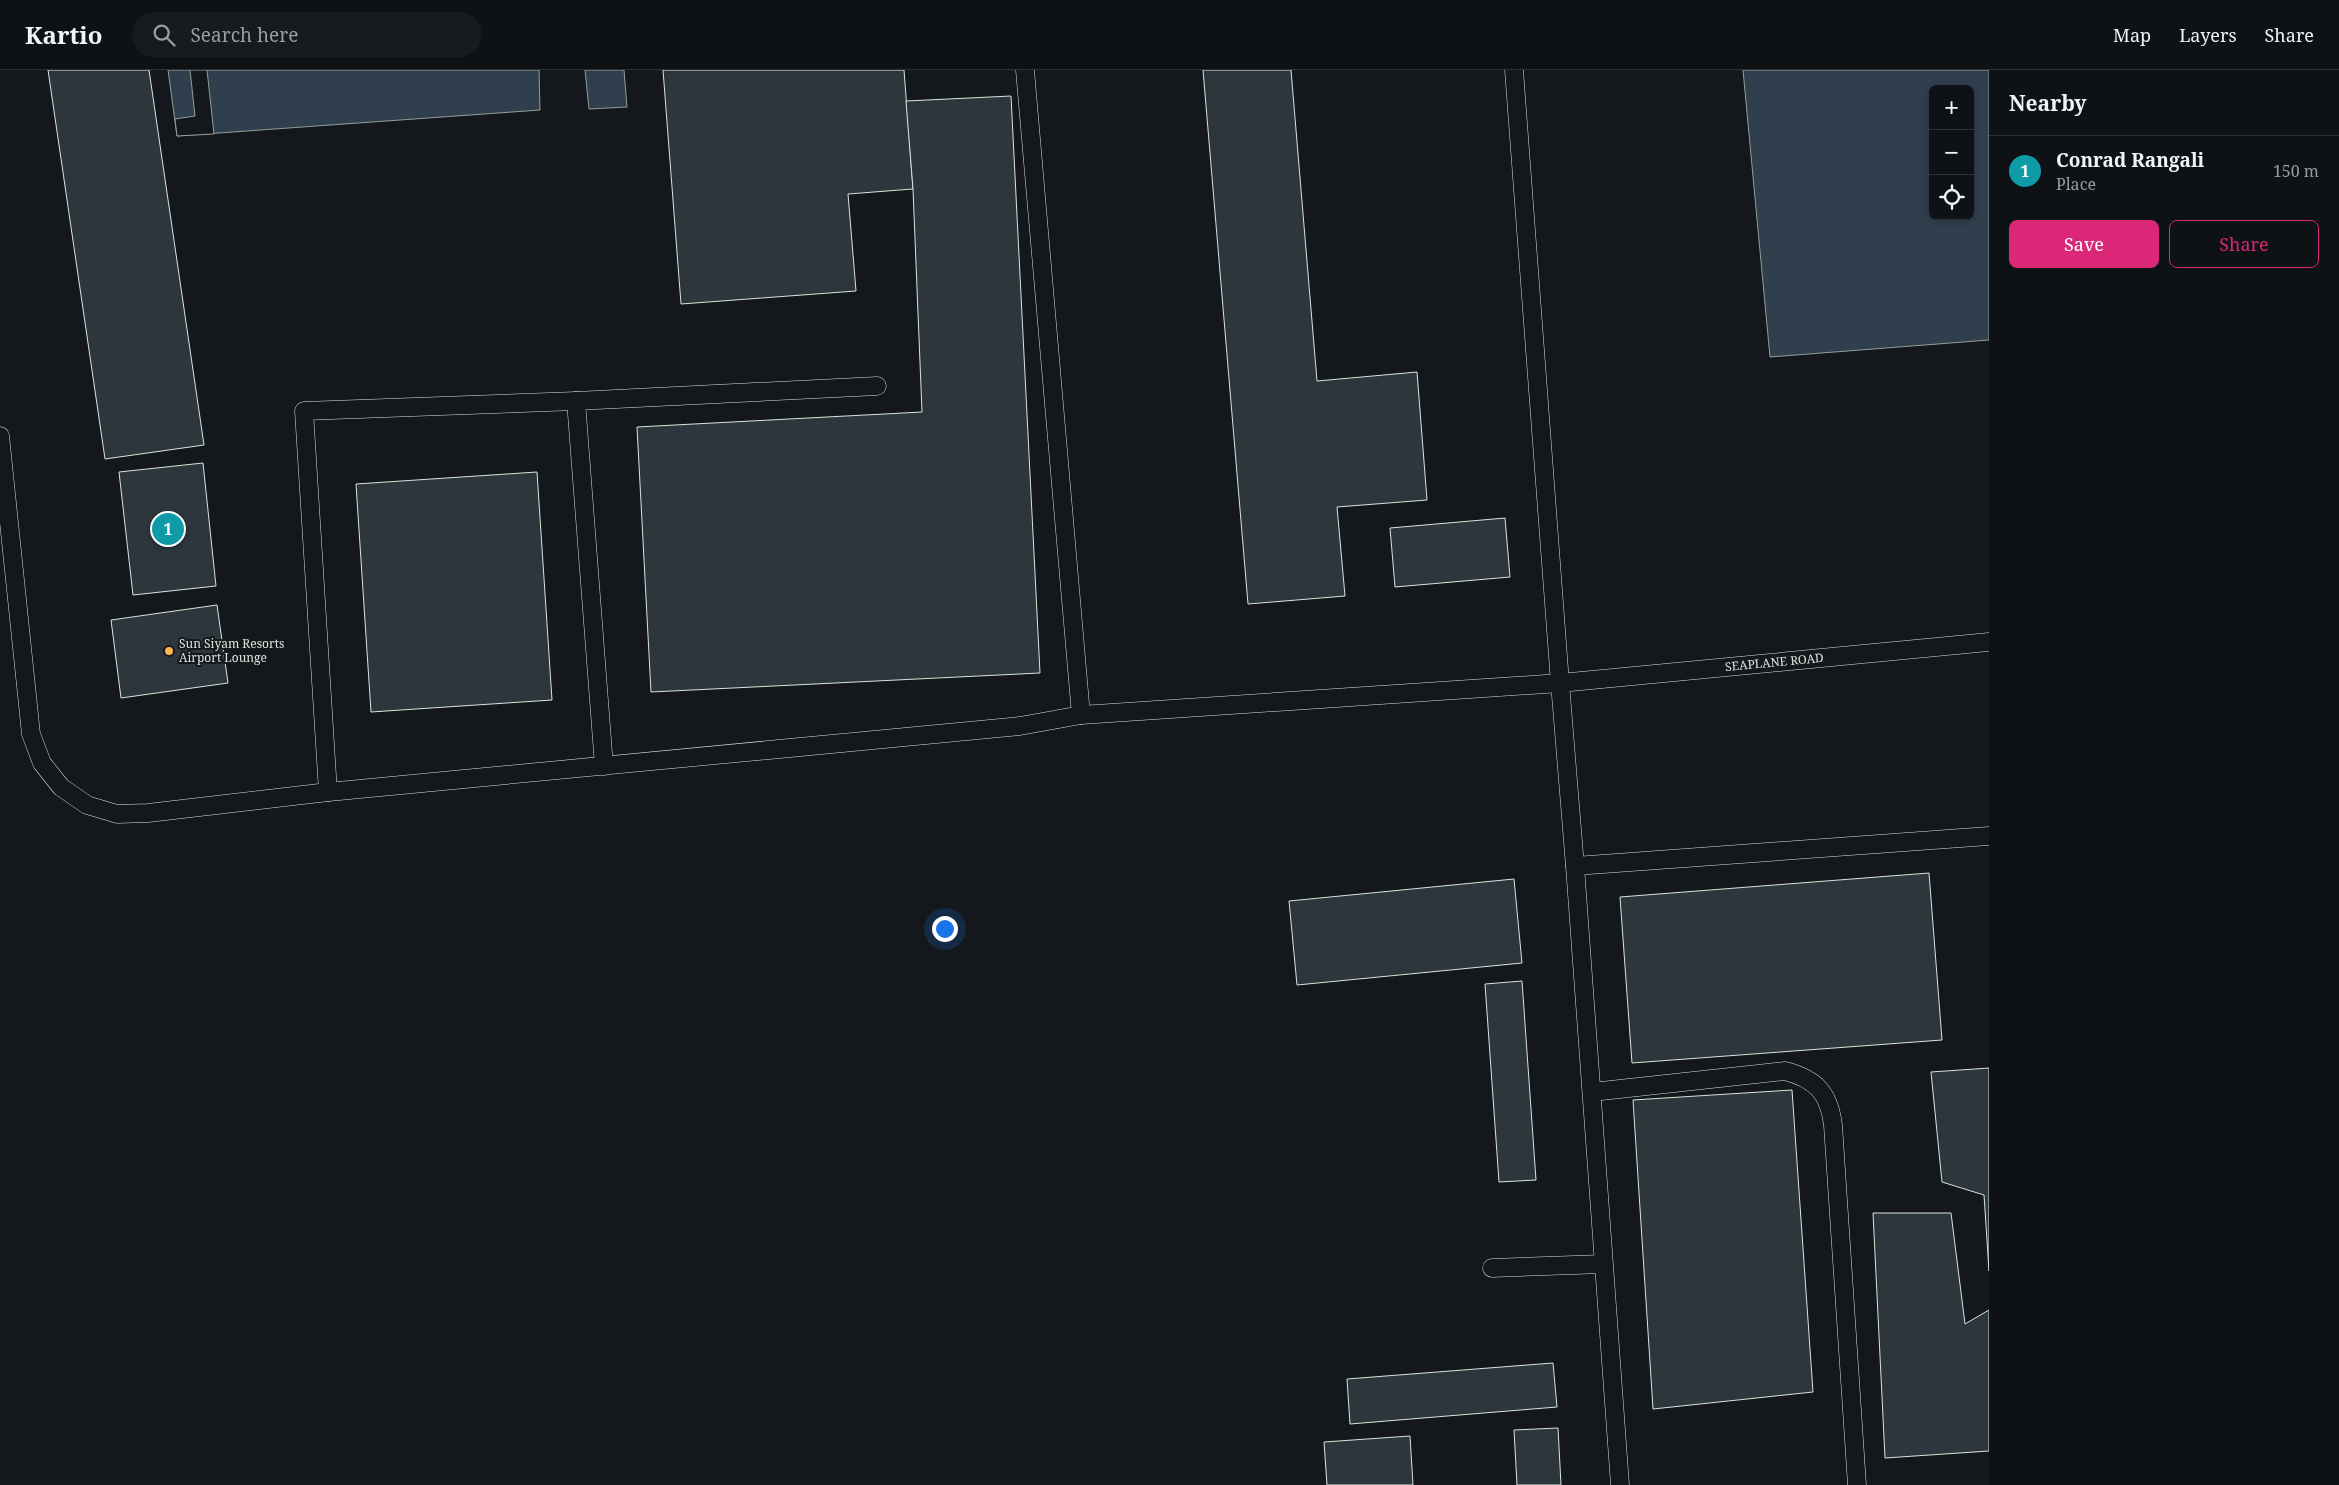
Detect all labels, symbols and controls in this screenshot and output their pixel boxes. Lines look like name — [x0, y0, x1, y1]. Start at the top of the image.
search box — [132, 12, 482, 57]
text: Kartio — [25, 18, 102, 51]
icon: search — [150, 21, 178, 49]
text: Search here — [190, 22, 298, 48]
text: Map — [2113, 23, 2151, 47]
text: Layers — [2179, 23, 2237, 47]
text: Share — [2265, 23, 2314, 47]
map controls — [1929, 85, 1974, 220]
button: + — [1929, 85, 1974, 130]
text: Nearby — [2009, 89, 2087, 117]
button: − — [1929, 130, 1974, 175]
text: Conrad Rangali — [2056, 147, 2204, 173]
text: 1 — [2020, 160, 2030, 182]
text: 150 m — [2273, 160, 2319, 182]
text: Place — [2056, 173, 2096, 195]
button: locate — [1929, 175, 1974, 220]
button: Save — [2009, 220, 2159, 268]
button: Share — [2169, 220, 2319, 268]
pin: 1 — [152, 510, 184, 548]
place label: Sun Siyam Resorts Airport Lounge — [179, 635, 284, 666]
marker: Sun Siyam Resorts Airport Lounge — [163, 645, 175, 657]
street label: SEAPLANE ROAD — [1724, 649, 1825, 675]
your location — [932, 916, 958, 942]

